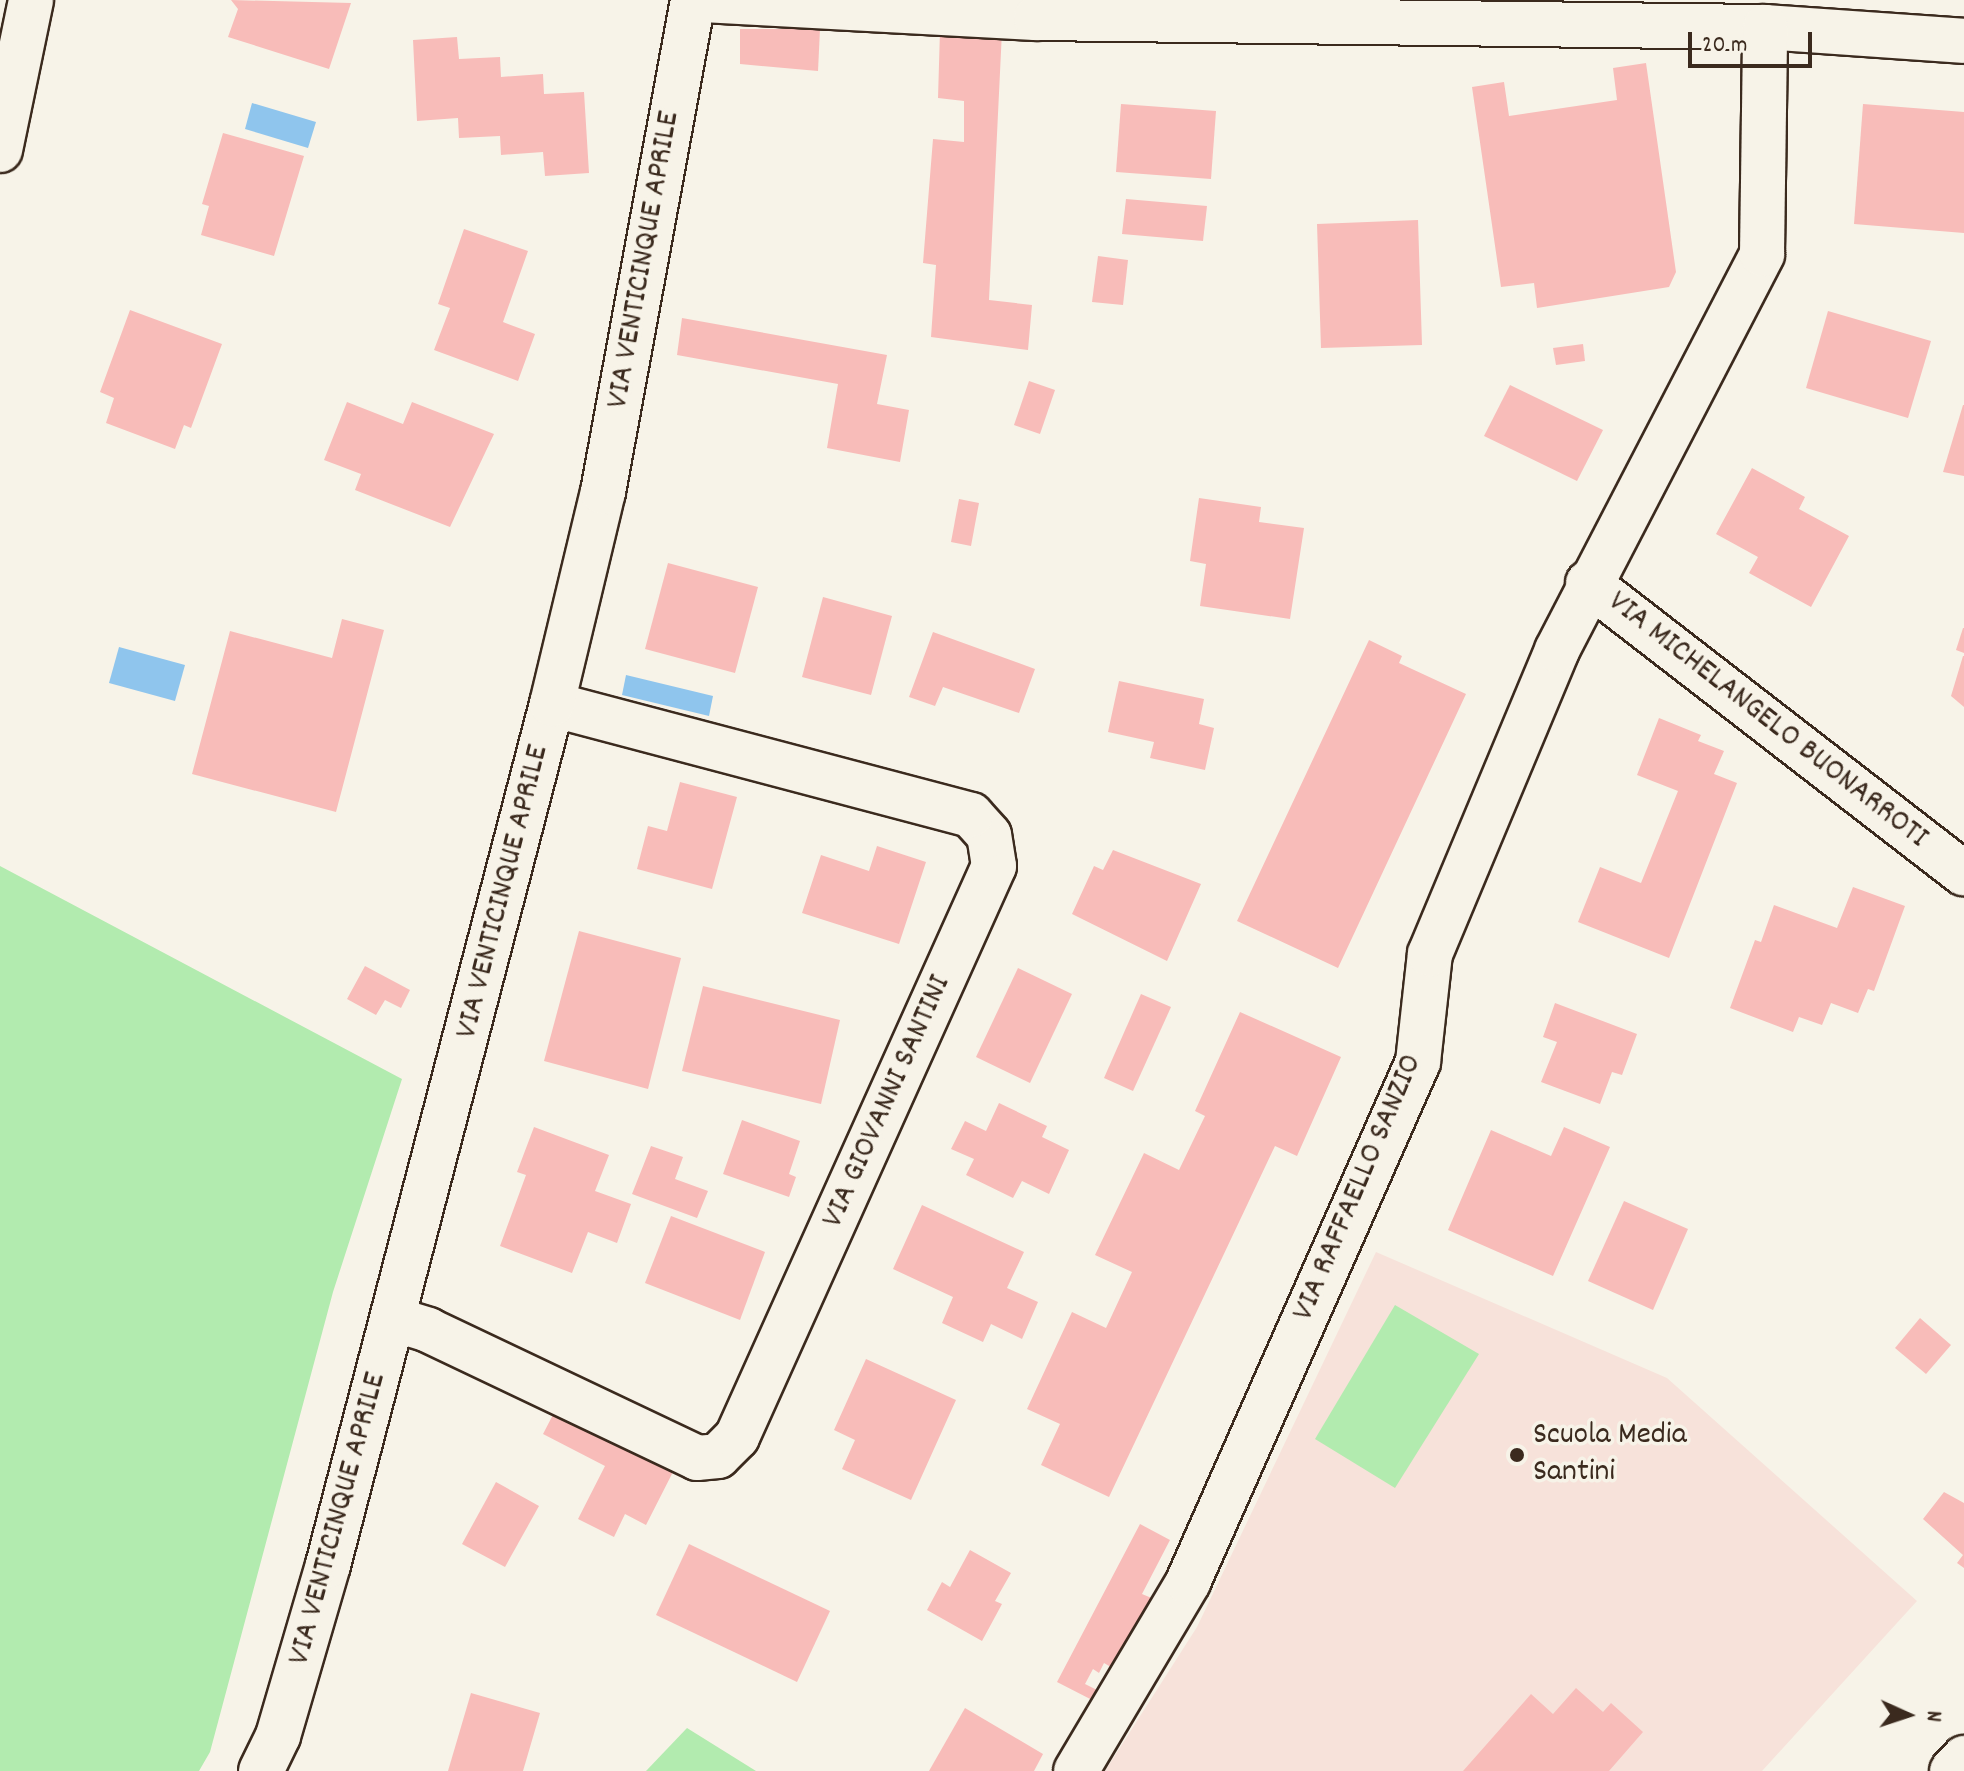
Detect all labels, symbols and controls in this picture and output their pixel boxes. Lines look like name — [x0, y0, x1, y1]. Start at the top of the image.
scale bar — [1692, 16, 1816, 66]
text: 20 m — [1702, 29, 1748, 63]
street label: VIA VENTICINQUE APRILE — [600, 108, 690, 412]
street label: VIA MICHELANGELO BUONARROTI — [1599, 584, 1935, 858]
street label: VIA VENTICINQUE APRILE — [449, 741, 559, 1043]
street label: VIA GIOVANNI SANTINI — [815, 970, 961, 1234]
street label: VIA RAFFAELLO SANZIO — [1286, 1049, 1432, 1327]
street label: VIA VENTICINQUE APRILE — [281, 1369, 397, 1669]
place label: Scuola Media Santini — [1533, 1418, 1687, 1493]
marker: Scuola Media Santini — [1508, 1446, 1526, 1464]
north arrow — [1868, 1675, 1948, 1755]
text: N — [1917, 1710, 1948, 1723]

